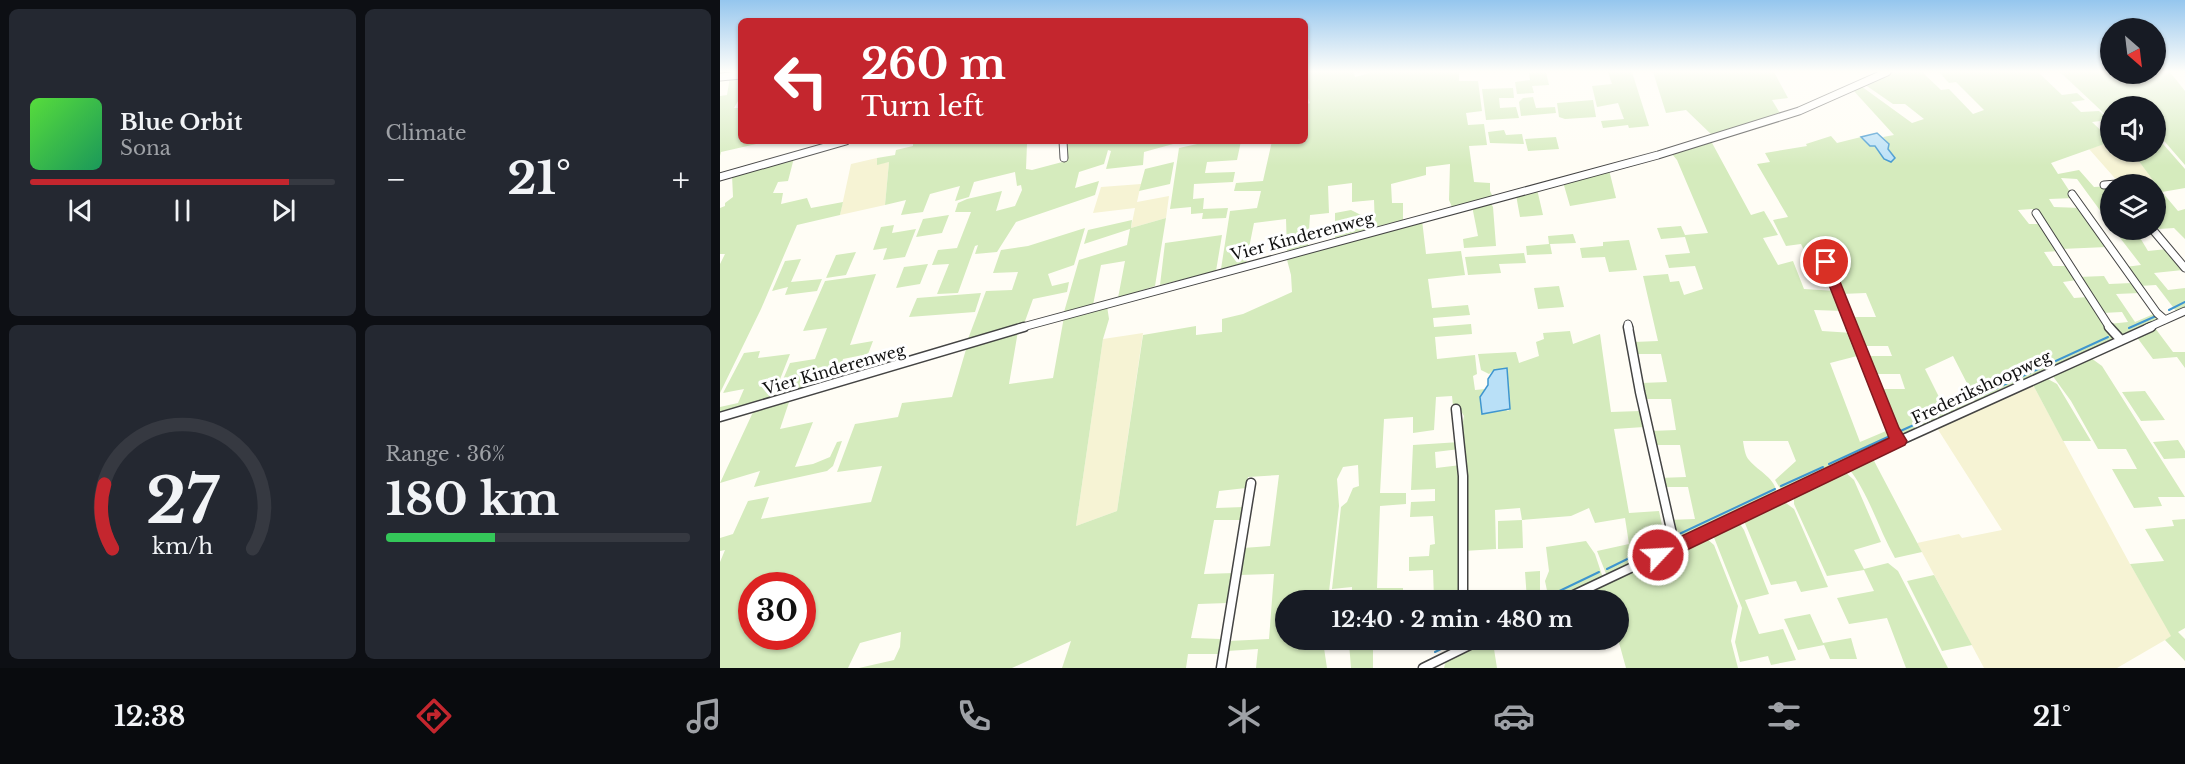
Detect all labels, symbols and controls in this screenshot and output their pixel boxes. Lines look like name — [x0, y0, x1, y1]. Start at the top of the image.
north arrow — [2100, 18, 2166, 84]
map controls — [2100, 18, 2166, 240]
text: 260 m — [861, 38, 1006, 90]
icon: left — [762, 42, 840, 120]
text: Turn left — [861, 90, 984, 123]
button: sound — [2100, 96, 2166, 162]
text: Blue Orbit — [120, 109, 242, 136]
text: Climate — [386, 121, 466, 145]
text: Sona — [120, 136, 171, 160]
text: 21° — [507, 150, 571, 206]
text: − — [386, 159, 406, 200]
text: + — [672, 159, 690, 200]
button: layers — [2100, 174, 2166, 240]
icon: previous — [64, 194, 97, 227]
icon: pause — [166, 194, 199, 227]
icon: next — [267, 194, 300, 227]
street label: Vier Kinderenweg — [1227, 207, 1376, 265]
pin — [1800, 236, 1851, 287]
icon: arrive — [1809, 245, 1842, 278]
street label: Vier Kinderenweg — [760, 339, 908, 399]
street label: Frederikshoopweg — [1908, 346, 2054, 428]
text: Range · 36% — [386, 442, 505, 466]
text: 27 — [146, 462, 219, 540]
text: 180 km — [386, 471, 559, 527]
position arrow — [1626, 523, 1690, 587]
text: km/h — [152, 533, 213, 560]
speed limit sign: 30 — [738, 572, 816, 650]
text: 12:40 · 2 min · 480 m — [1332, 606, 1572, 633]
icon: directions — [413, 695, 455, 737]
icon: music — [683, 695, 725, 737]
icon: phone — [953, 695, 995, 737]
icon: climate — [1223, 695, 1265, 737]
icon: car — [1493, 695, 1535, 737]
icon: filters — [1763, 695, 1805, 737]
text: 12:38 — [114, 700, 185, 733]
text: 21° — [2033, 700, 2071, 733]

